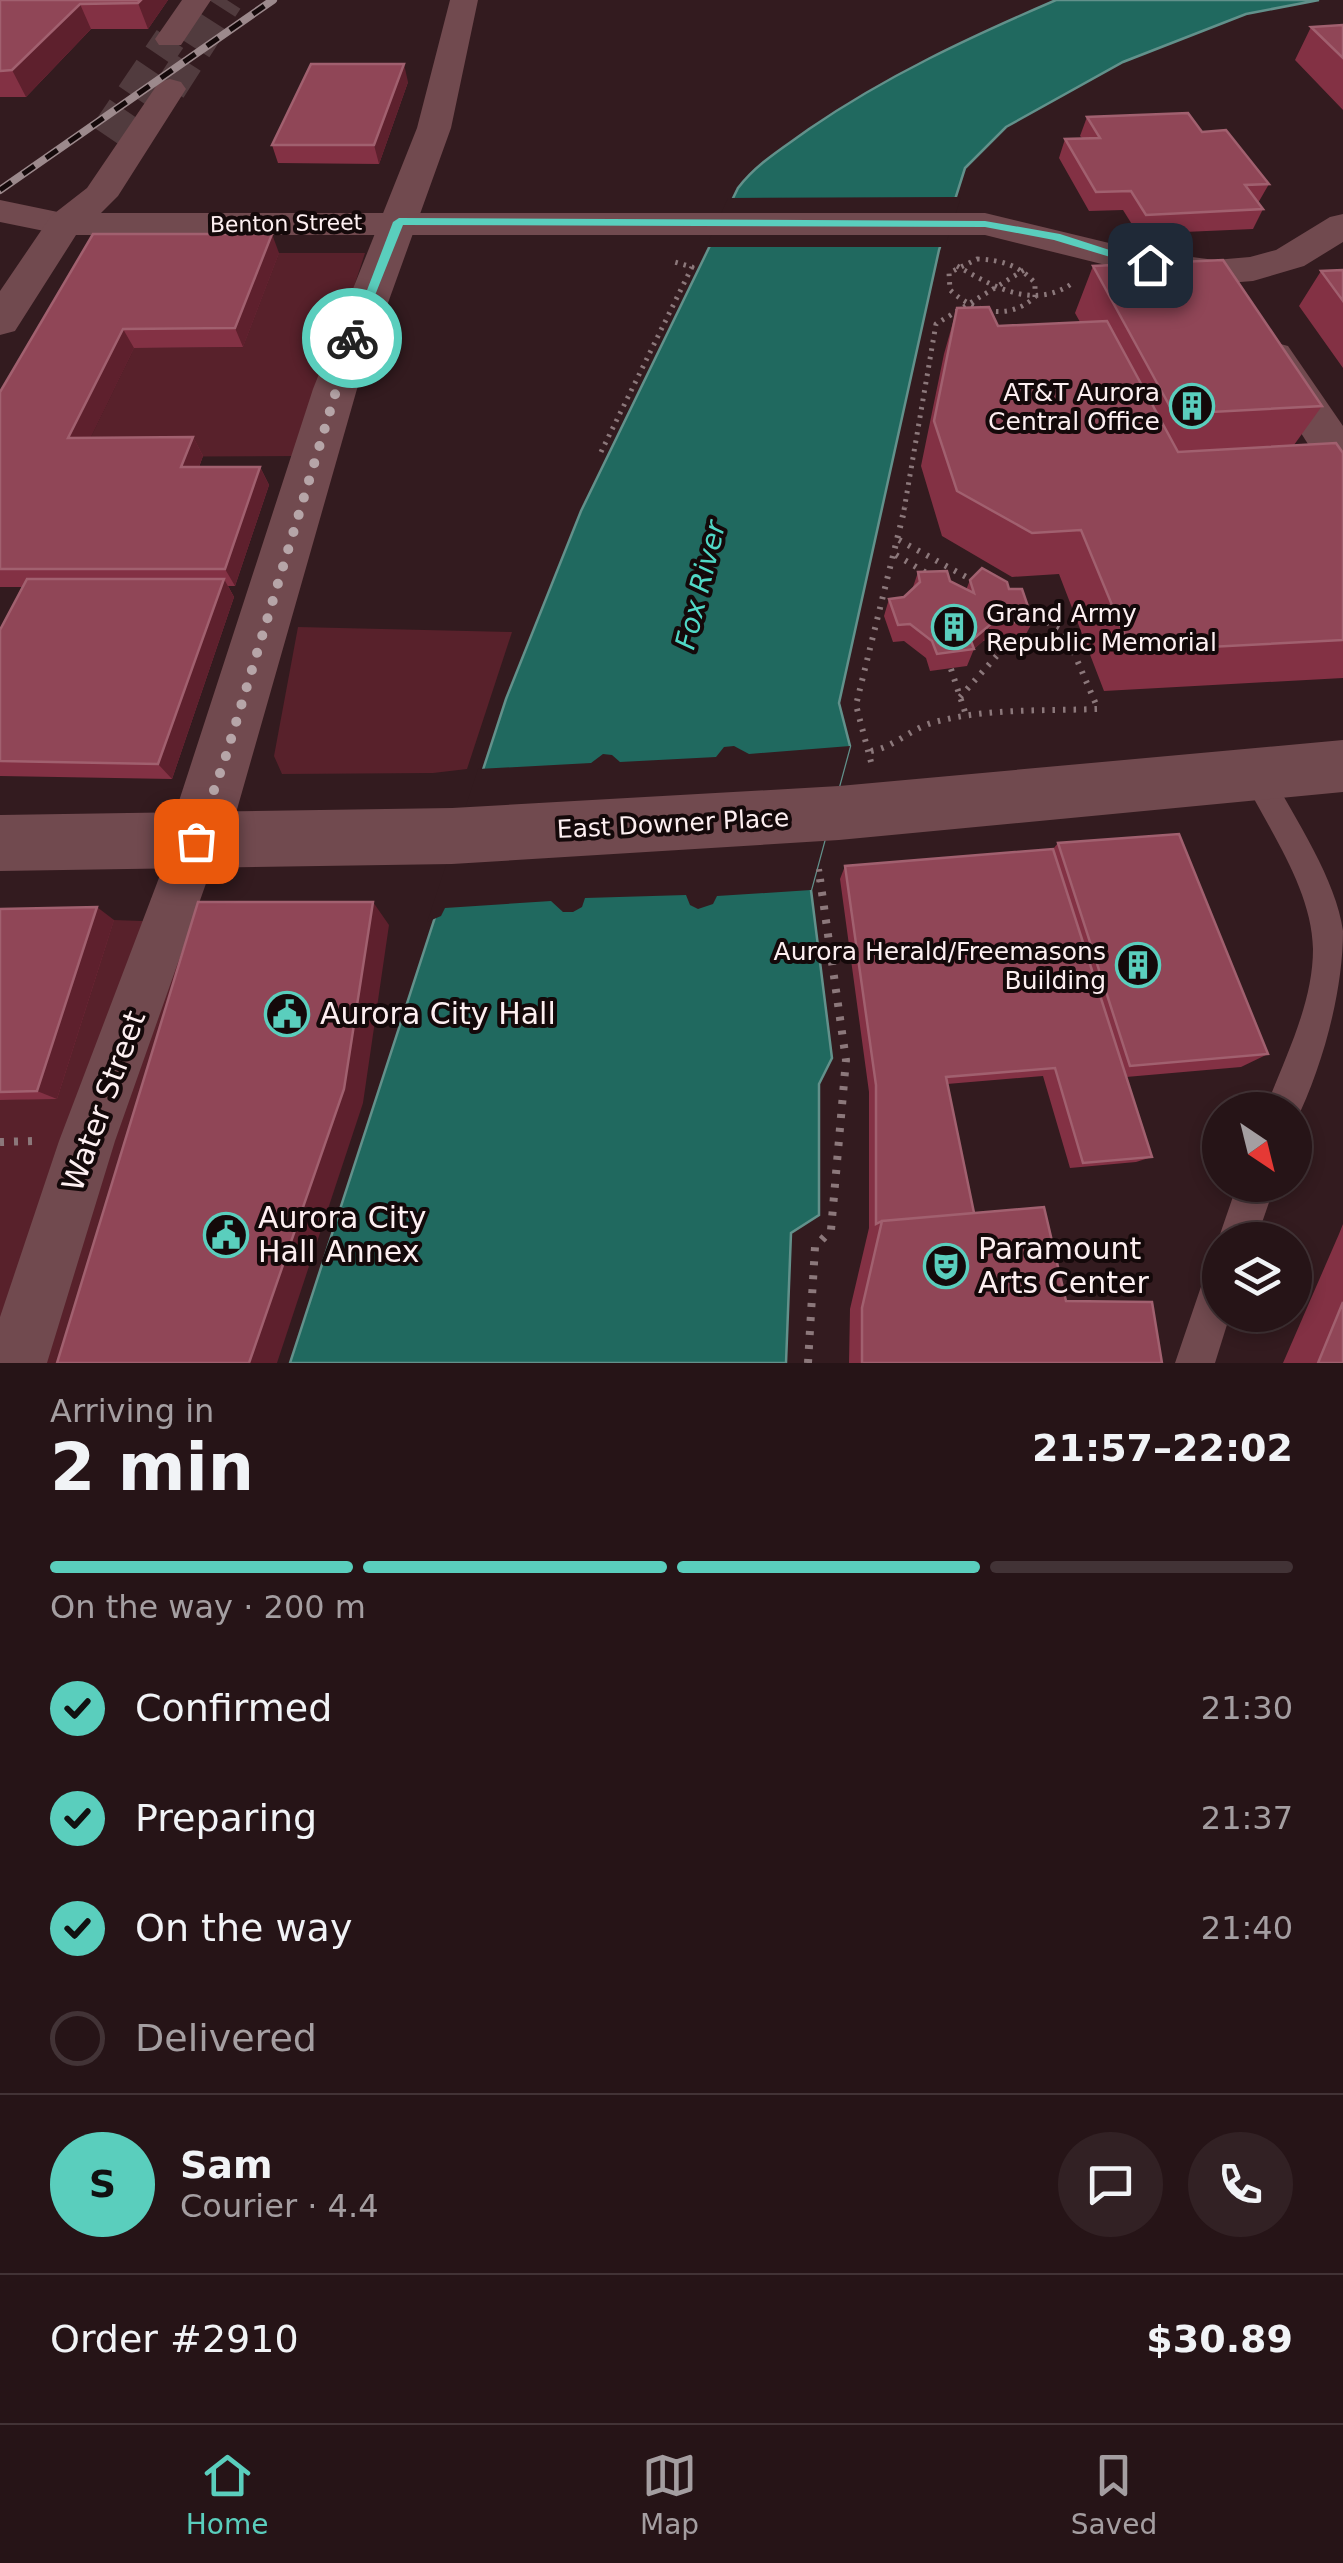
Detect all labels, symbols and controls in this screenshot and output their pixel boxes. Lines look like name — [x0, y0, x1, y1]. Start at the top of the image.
street label: Benton Street — [210, 210, 363, 237]
pin — [1108, 223, 1193, 308]
icon: home — [1123, 238, 1178, 293]
courier — [302, 288, 402, 388]
icon: bike — [325, 311, 380, 366]
place label: AT&T Aurora Central Office — [988, 378, 1160, 436]
building icon: AT&T Aurora Central Office — [1169, 383, 1215, 429]
water label: Fox River — [669, 516, 733, 653]
place label: Grand Army Republic Memorial — [986, 599, 1217, 657]
building icon: Grand Army Republic Memorial — [931, 604, 977, 650]
pin — [154, 799, 239, 884]
street label: East Downer Place — [556, 803, 790, 844]
icon: bag — [169, 814, 224, 869]
place label: Aurora Herald/Freemasons Building — [774, 937, 1106, 995]
building icon: Aurora Herald/Freemasons Building — [1115, 942, 1161, 988]
public building icon: Aurora City Hall — [264, 991, 310, 1037]
place label: Aurora City Hall — [320, 996, 556, 1031]
street label: Water Street — [55, 1006, 152, 1196]
north arrow — [1202, 1092, 1312, 1202]
map controls — [1202, 1092, 1312, 1332]
place label: Aurora City Hall Annex — [258, 1200, 427, 1269]
public building icon: Aurora City Hall Annex — [203, 1212, 249, 1258]
button: layers — [1202, 1222, 1312, 1332]
place label: Paramount Arts Center — [978, 1231, 1149, 1300]
theatre icon: Paramount Arts Center — [923, 1243, 969, 1289]
text: Arriving in — [50, 1392, 214, 1430]
text: 21:57–22:02 — [1032, 1426, 1293, 1470]
text: 2 min — [50, 1430, 254, 1505]
text: On the way · 200 m — [50, 1588, 366, 1626]
icon: check — [50, 1681, 105, 1736]
text: Confirmed — [135, 1686, 332, 1730]
text: 21:30 — [1201, 1689, 1293, 1727]
icon: check — [50, 1791, 105, 1846]
text: Preparing — [135, 1796, 317, 1840]
text: 21:37 — [1201, 1799, 1293, 1837]
icon: check — [50, 1901, 105, 1956]
text: On the way — [135, 1906, 352, 1950]
text: 21:40 — [1201, 1909, 1293, 1947]
text: Delivered — [135, 2016, 317, 2060]
button: chat — [1058, 2132, 1163, 2237]
button: phone — [1188, 2132, 1293, 2237]
text: Sam — [180, 2143, 273, 2187]
text: S — [89, 2162, 116, 2206]
text: Courier · 4.4 — [180, 2187, 379, 2225]
text: Order #2910 — [50, 2317, 299, 2361]
text: $30.89 — [1146, 2317, 1293, 2361]
tab: Home — [186, 2448, 268, 2541]
tab: Map — [640, 2448, 699, 2541]
tab: Saved — [1071, 2448, 1157, 2541]

